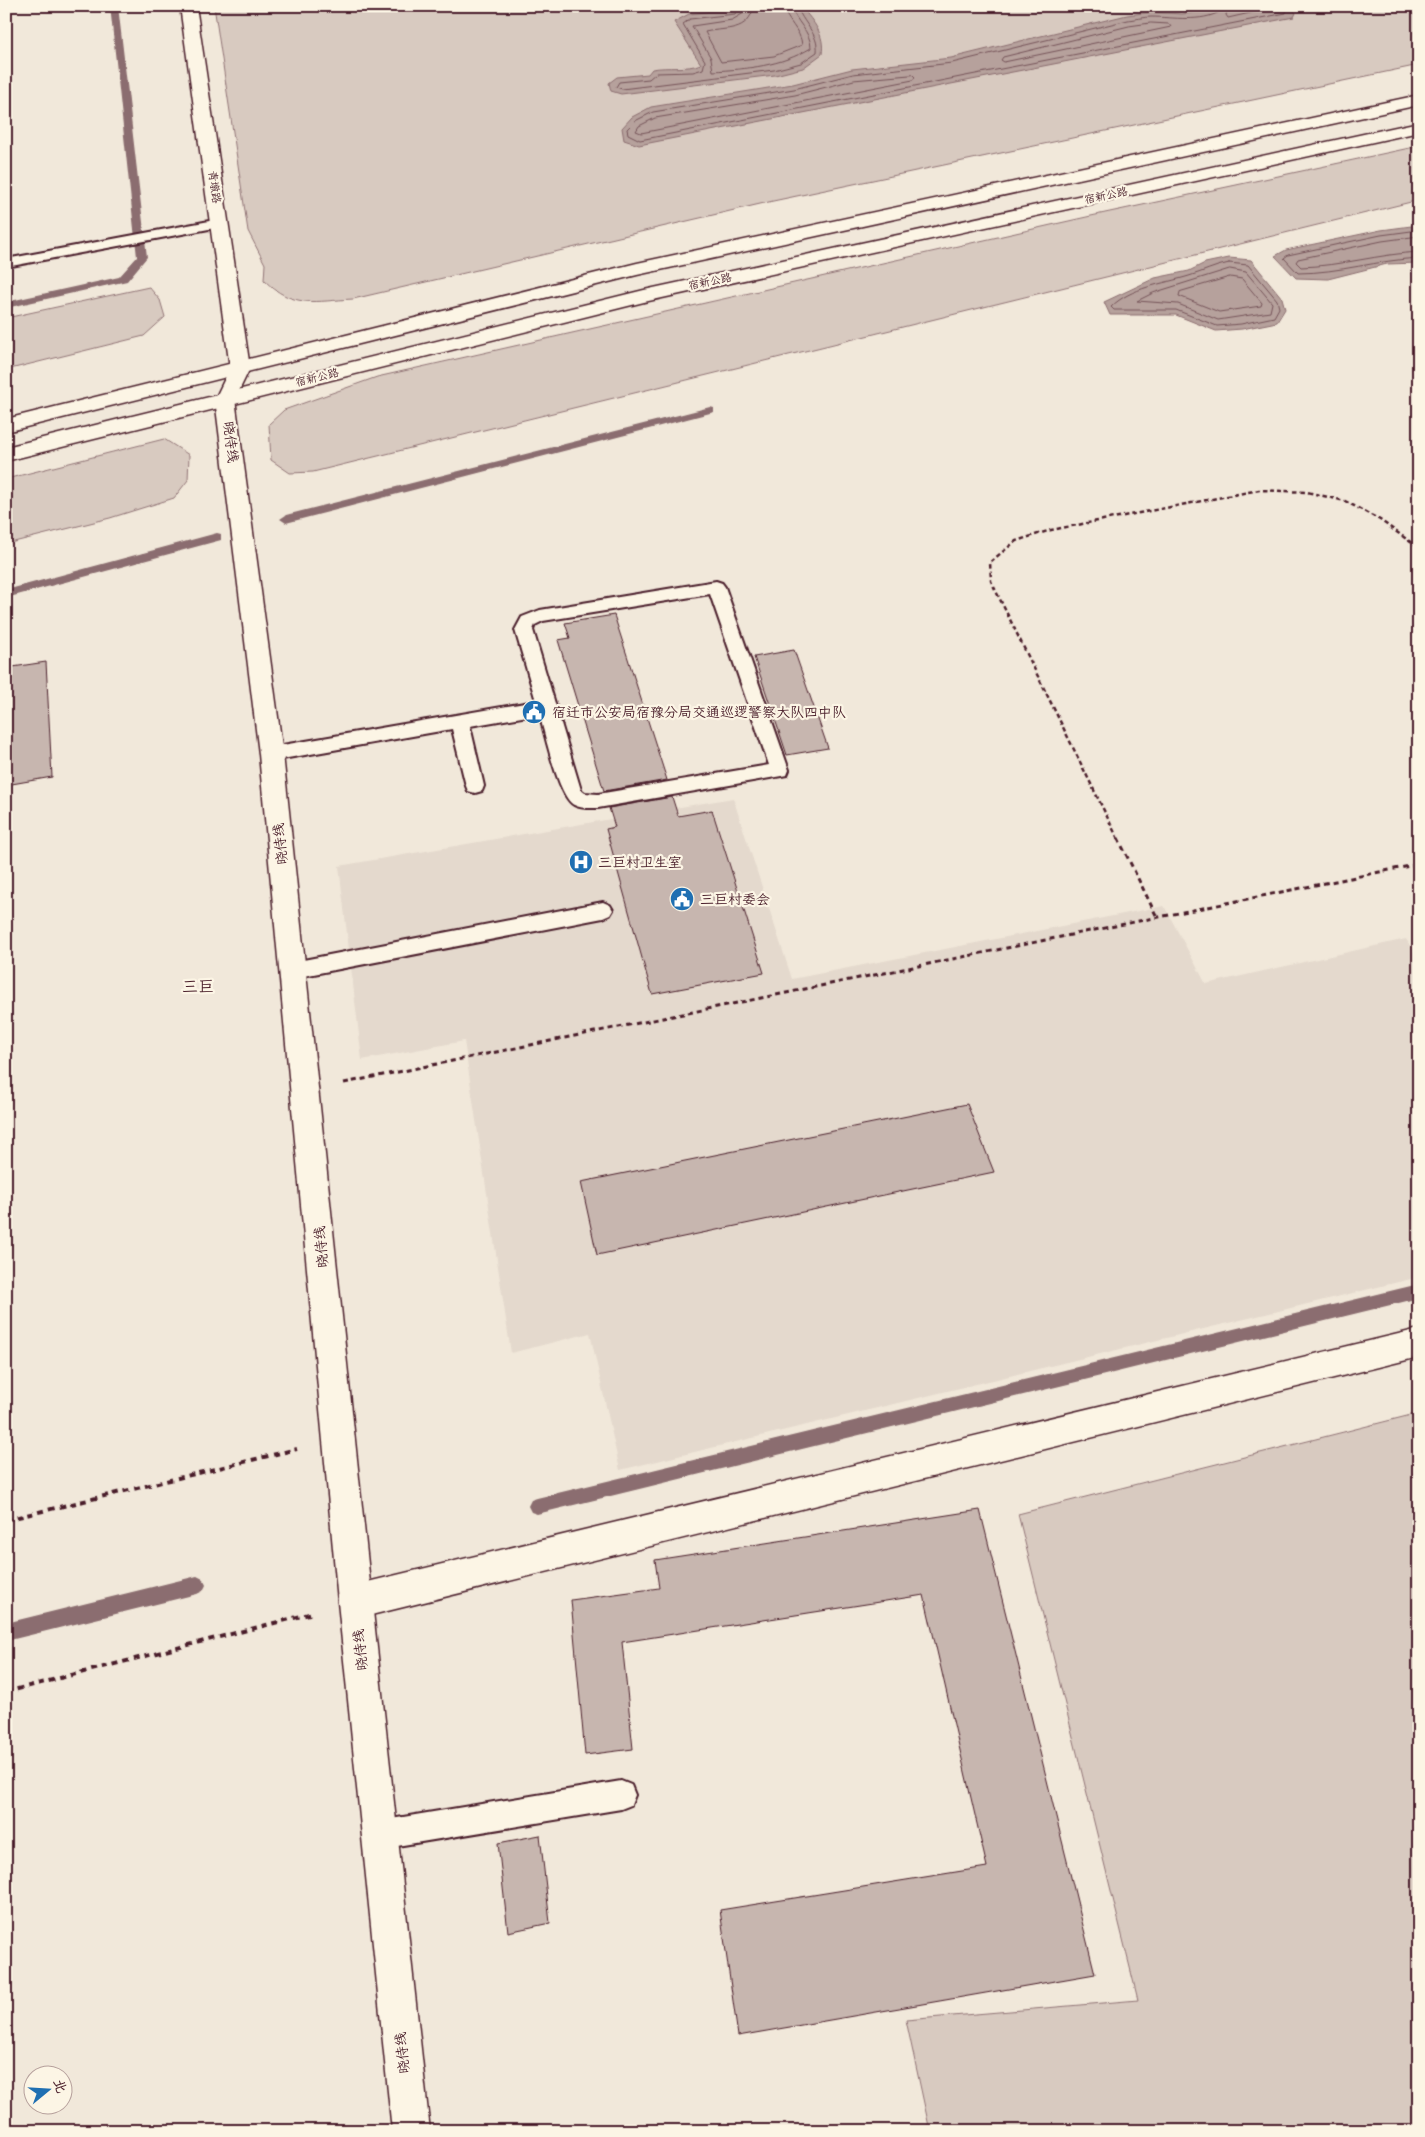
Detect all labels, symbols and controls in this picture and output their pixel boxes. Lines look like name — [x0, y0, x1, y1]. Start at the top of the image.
street label: 青墩路 — [205, 169, 226, 204]
street label: 宿新公路 — [1083, 182, 1129, 207]
street label: 宿新公路 — [687, 268, 733, 293]
street label: 宿新公路 — [293, 363, 340, 390]
street label: 晓侍线 — [219, 420, 244, 464]
public building icon: 宿迁市公安局宿豫分局交通巡逻警察大队四中队 — [521, 699, 547, 725]
place label: 宿迁市公安局宿豫分局交通巡逻警察大队四中队 — [552, 701, 846, 722]
street label: 晓侍线 — [267, 822, 292, 866]
hospital icon: 三巨村卫生室 — [568, 849, 594, 875]
place label: 三巨村卫生室 — [598, 851, 682, 872]
public building icon: 三巨村委会 — [669, 886, 695, 912]
place label: 三巨村委会 — [700, 888, 770, 909]
district label: 三巨 — [182, 973, 214, 997]
street label: 晓侍线 — [308, 1225, 333, 1269]
street label: 晓侍线 — [347, 1628, 372, 1672]
street label: 晓侍线 — [389, 2031, 414, 2075]
north arrow — [22, 2064, 72, 2114]
text: 北 — [49, 2076, 73, 2096]

